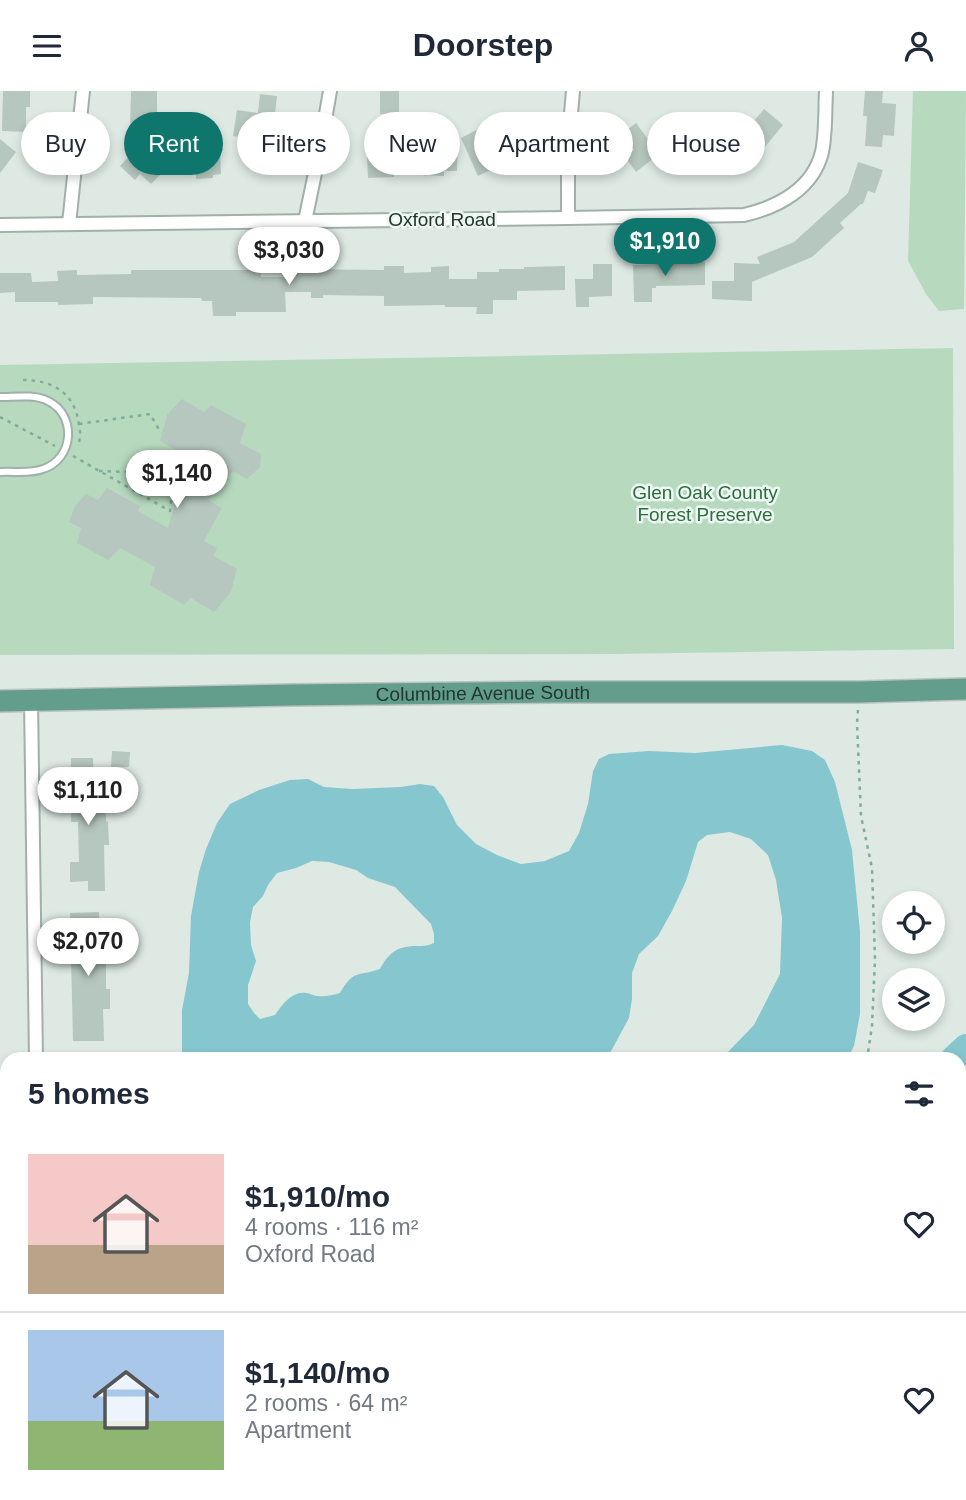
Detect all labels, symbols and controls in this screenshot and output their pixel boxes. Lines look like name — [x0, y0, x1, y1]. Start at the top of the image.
icon: menu — [28, 27, 66, 65]
text: Doorstep — [413, 27, 553, 63]
icon: person — [900, 27, 938, 65]
chip: Buy — [21, 112, 110, 175]
chip: Rent — [124, 112, 223, 175]
chip: Filters — [237, 112, 350, 175]
chip: New — [364, 112, 460, 175]
chip: Apartment — [474, 112, 633, 175]
chip: House — [647, 112, 765, 175]
street label: Oxford Road — [388, 209, 496, 230]
pin: $1,910 — [608, 219, 722, 278]
pin: $3,030 — [232, 227, 346, 287]
text: $1,910 — [630, 228, 700, 254]
text: $3,030 — [254, 237, 324, 263]
pin: $1,140 — [120, 451, 234, 510]
text: $1,140 — [142, 460, 212, 486]
park label: Glen Oak County Forest Preserve — [632, 482, 778, 525]
street label: Columbine Avenue South — [376, 682, 590, 705]
pin: $1,110 — [31, 767, 145, 827]
text: $1,110 — [53, 777, 123, 803]
map controls — [882, 891, 945, 1031]
button: locate — [882, 891, 945, 954]
pin: $2,070 — [31, 919, 145, 978]
text: $2,070 — [53, 928, 123, 954]
button: layers — [882, 968, 945, 1031]
icon: filters — [900, 1075, 938, 1113]
text: 5 homes — [28, 1077, 150, 1110]
text: $1,910/mo — [245, 1180, 390, 1213]
icon: home — [84, 1182, 168, 1266]
icon: heart — [900, 1205, 938, 1243]
text: 4 rooms · 116 m² — [245, 1214, 418, 1240]
text: Oxford Road — [245, 1241, 375, 1267]
text: $1,140/mo — [245, 1356, 390, 1389]
icon: home — [84, 1358, 168, 1442]
icon: heart — [900, 1381, 938, 1419]
text: 2 rooms · 64 m² — [245, 1390, 407, 1416]
text: Apartment — [245, 1417, 351, 1443]

